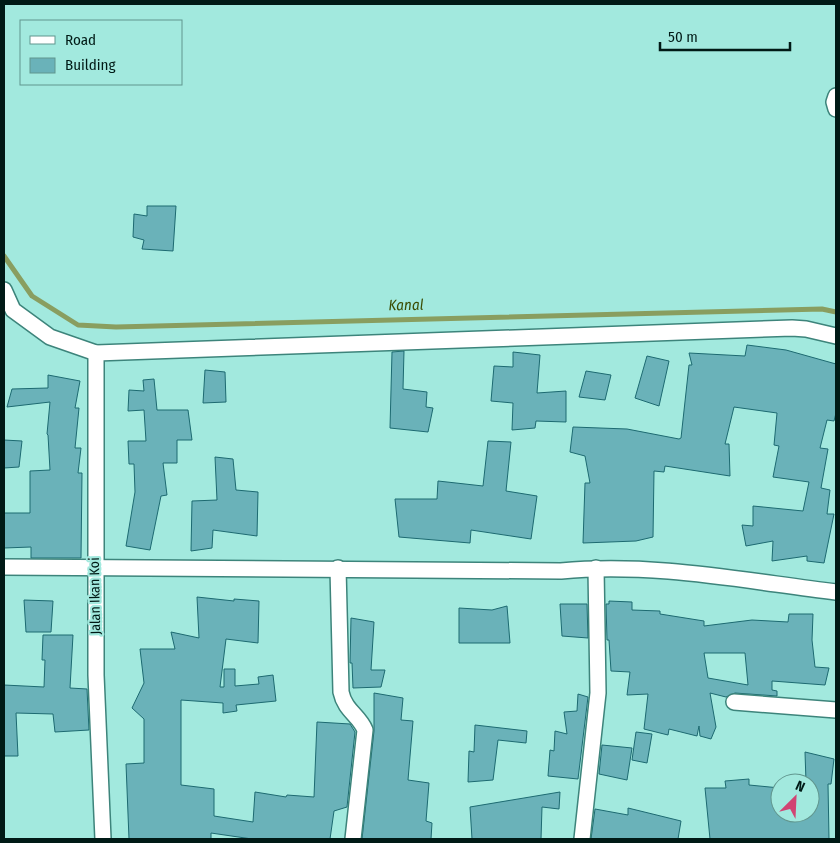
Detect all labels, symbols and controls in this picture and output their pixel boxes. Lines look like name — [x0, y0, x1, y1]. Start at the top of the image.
legend — [20, 20, 182, 85]
scale bar — [660, 20, 790, 52]
text: 50 m — [668, 28, 698, 46]
text: Road — [65, 31, 96, 49]
text: Building — [65, 56, 116, 74]
water label: Kanal — [388, 296, 424, 314]
street label: Jalan Ikan Koi — [86, 557, 104, 635]
north arrow — [770, 773, 820, 823]
text: N — [793, 777, 807, 796]

